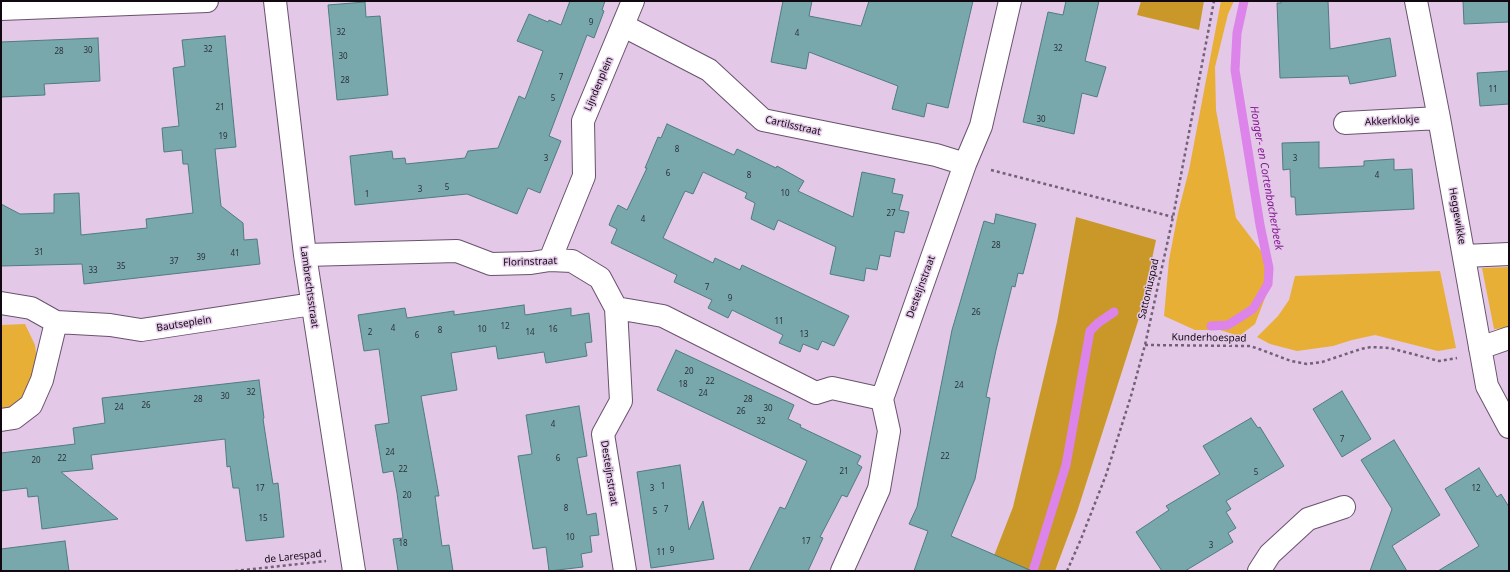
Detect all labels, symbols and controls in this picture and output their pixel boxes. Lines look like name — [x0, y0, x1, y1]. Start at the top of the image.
house number: 9 — [589, 18, 593, 28]
house number: 32 — [336, 28, 346, 38]
house number: 4 — [795, 29, 799, 39]
house number: 32 — [1053, 44, 1063, 54]
house number: 32 — [203, 45, 213, 55]
house number: 30 — [83, 46, 93, 56]
house number: 28 — [54, 47, 64, 57]
house number: 30 — [338, 52, 348, 62]
street label: Lijndenplein — [582, 55, 616, 113]
house number: 7 — [559, 73, 563, 83]
house number: 28 — [340, 76, 350, 86]
house number: 11 — [1488, 85, 1498, 95]
house number: 5 — [551, 94, 555, 104]
house number: 21 — [215, 103, 225, 113]
water label: Honger- en Cortenbacherbeek — [1247, 105, 1285, 251]
street label: Cartilsstraat — [764, 114, 822, 138]
street label: Akkerklokje — [1365, 114, 1419, 128]
house number: 30 — [1036, 115, 1046, 125]
house number: 19 — [218, 132, 228, 142]
house number: 8 — [675, 145, 679, 155]
house number: 3 — [544, 154, 548, 164]
house number: 3 — [1293, 154, 1297, 164]
house number: 6 — [666, 169, 670, 179]
house number: 8 — [747, 171, 751, 181]
house number: 4 — [1375, 171, 1379, 181]
house number: 5 — [445, 183, 449, 193]
house number: 3 — [418, 185, 422, 195]
street label: Heggewikke — [1446, 187, 1468, 245]
house number: 10 — [780, 189, 790, 199]
house number: 1 — [365, 190, 369, 200]
house number: 27 — [886, 209, 896, 219]
house number: 4 — [641, 215, 645, 225]
house number: 28 — [991, 241, 1001, 251]
street label: Lambrechtsstraat — [297, 245, 321, 329]
house number: 31 — [34, 248, 44, 258]
house number: 41 — [230, 249, 240, 259]
house number: 39 — [196, 253, 206, 263]
street label: Desteijnstraat — [904, 254, 938, 320]
street label: Florinstraat — [503, 255, 557, 269]
house number: 37 — [169, 257, 179, 267]
street label: Sattoniuspad — [1136, 257, 1162, 321]
house number: 35 — [116, 262, 126, 272]
house number: 33 — [88, 266, 98, 276]
house number: 7 — [705, 283, 709, 293]
house number: 9 — [728, 294, 732, 304]
house number: 26 — [971, 308, 981, 318]
street label: Bautseplein — [156, 314, 212, 334]
house number: 11 — [774, 317, 784, 327]
house number: 12 — [500, 322, 510, 332]
house number: 4 — [391, 324, 395, 334]
house number: 10 — [477, 325, 487, 335]
house number: 16 — [548, 325, 558, 335]
house number: 8 — [438, 326, 442, 336]
house number: 2 — [368, 328, 372, 338]
house number: 14 — [525, 328, 535, 338]
house number: 13 — [799, 330, 809, 340]
house number: 6 — [415, 331, 419, 341]
street label: Kunderhoespad — [1171, 331, 1247, 345]
house number: 20 — [684, 367, 694, 377]
house number: 22 — [705, 377, 715, 387]
house number: 18 — [678, 380, 688, 390]
house number: 24 — [954, 381, 964, 391]
house number: 32 — [246, 388, 256, 398]
house number: 24 — [698, 389, 708, 399]
house number: 30 — [220, 392, 230, 402]
house number: 28 — [193, 395, 203, 405]
house number: 28 — [743, 395, 753, 405]
house number: 26 — [141, 401, 151, 411]
house number: 24 — [114, 403, 124, 413]
house number: 30 — [763, 404, 773, 414]
house number: 26 — [736, 407, 746, 417]
house number: 32 — [756, 417, 766, 427]
house number: 4 — [551, 420, 555, 430]
house number: 7 — [1340, 435, 1344, 445]
street label: Desteijnstraat — [598, 440, 620, 506]
house number: 24 — [385, 448, 395, 458]
house number: 22 — [940, 452, 950, 462]
house number: 22 — [57, 454, 67, 464]
house number: 6 — [556, 454, 560, 464]
house number: 20 — [31, 456, 41, 466]
house number: 22 — [398, 465, 408, 475]
house number: 21 — [839, 467, 849, 477]
house number: 5 — [1254, 468, 1258, 478]
house number: 1 — [661, 482, 665, 492]
house number: 17 — [255, 484, 265, 494]
house number: 3 — [650, 484, 654, 494]
house number: 12 — [1471, 484, 1481, 494]
house number: 20 — [402, 491, 412, 501]
house number: 8 — [564, 504, 568, 514]
house number: 7 — [664, 505, 668, 515]
house number: 5 — [653, 507, 657, 517]
house number: 15 — [258, 514, 268, 524]
house number: 10 — [565, 533, 575, 543]
house number: 17 — [801, 537, 811, 547]
house number: 18 — [398, 539, 408, 549]
house number: 3 — [1209, 541, 1213, 551]
house number: 9 — [670, 546, 674, 556]
street label: de Larespad — [264, 548, 322, 566]
house number: 11 — [656, 548, 666, 558]

